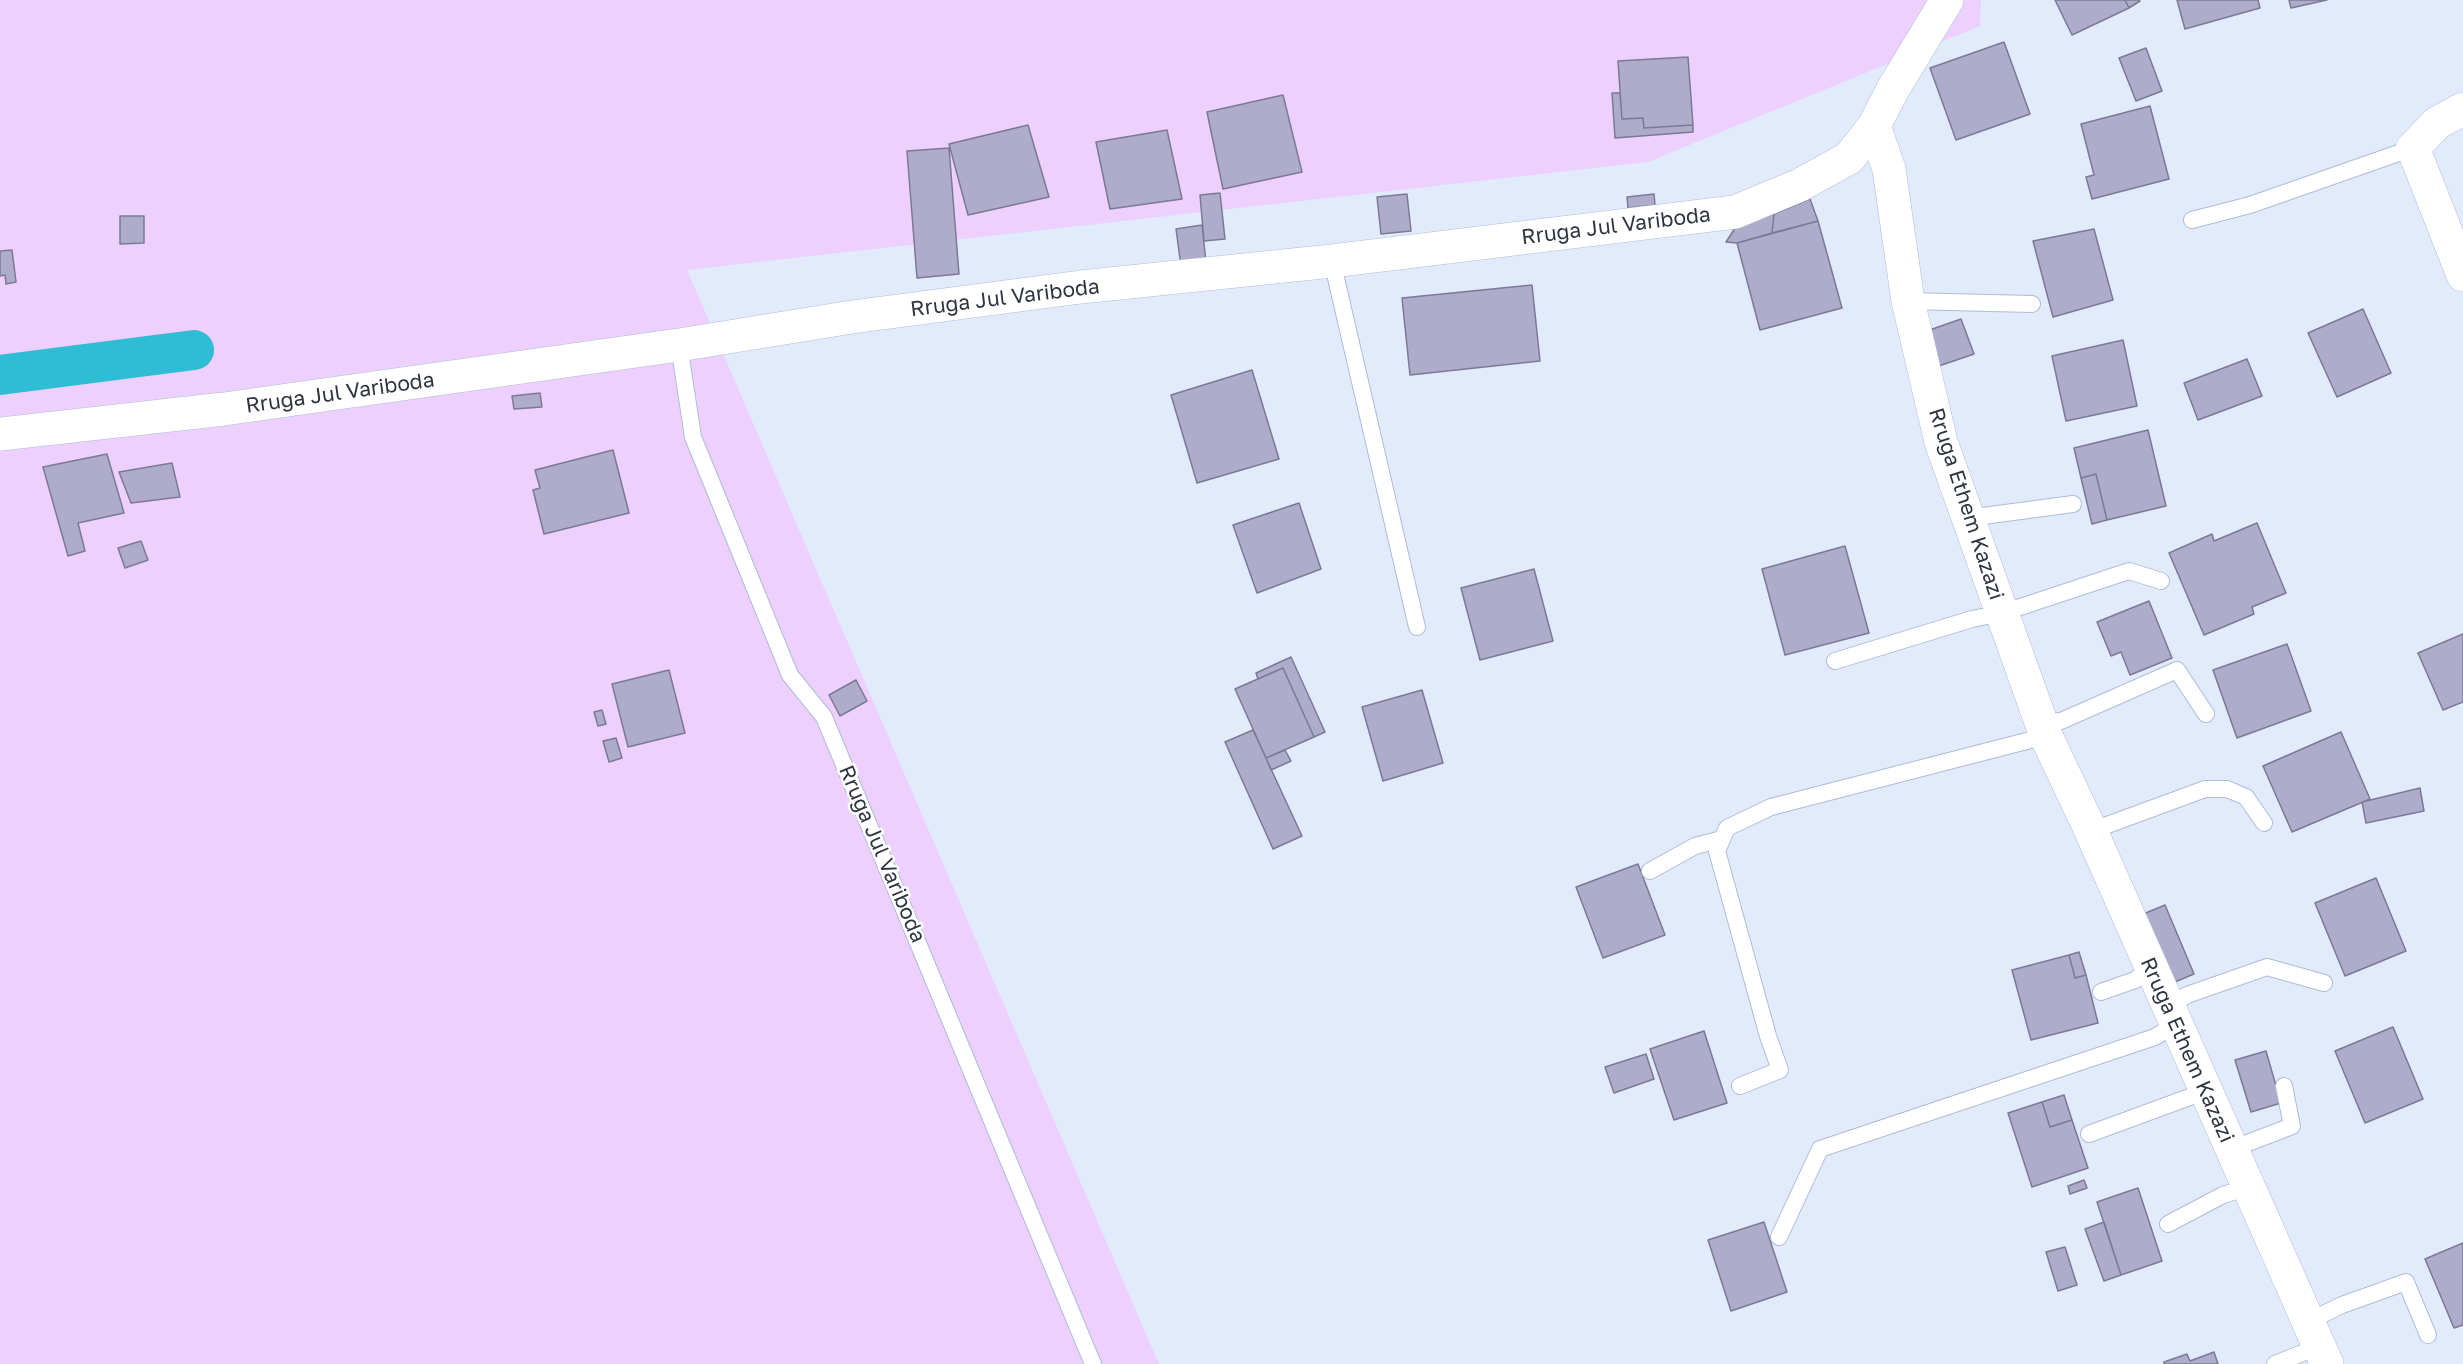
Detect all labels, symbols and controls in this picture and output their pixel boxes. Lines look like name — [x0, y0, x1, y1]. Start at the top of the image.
street label: Rruga Jul Variboda — [1520, 202, 1712, 250]
street label: Rruga Jul Variboda — [909, 274, 1101, 322]
street label: Rruga Jul Variboda — [244, 367, 436, 419]
street label: Rruga Ethem Kazazi — [1923, 405, 2009, 603]
street label: Rruga Jul Variboda — [833, 761, 931, 947]
street label: Rruga Ethem Kazazi — [2135, 953, 2239, 1147]

